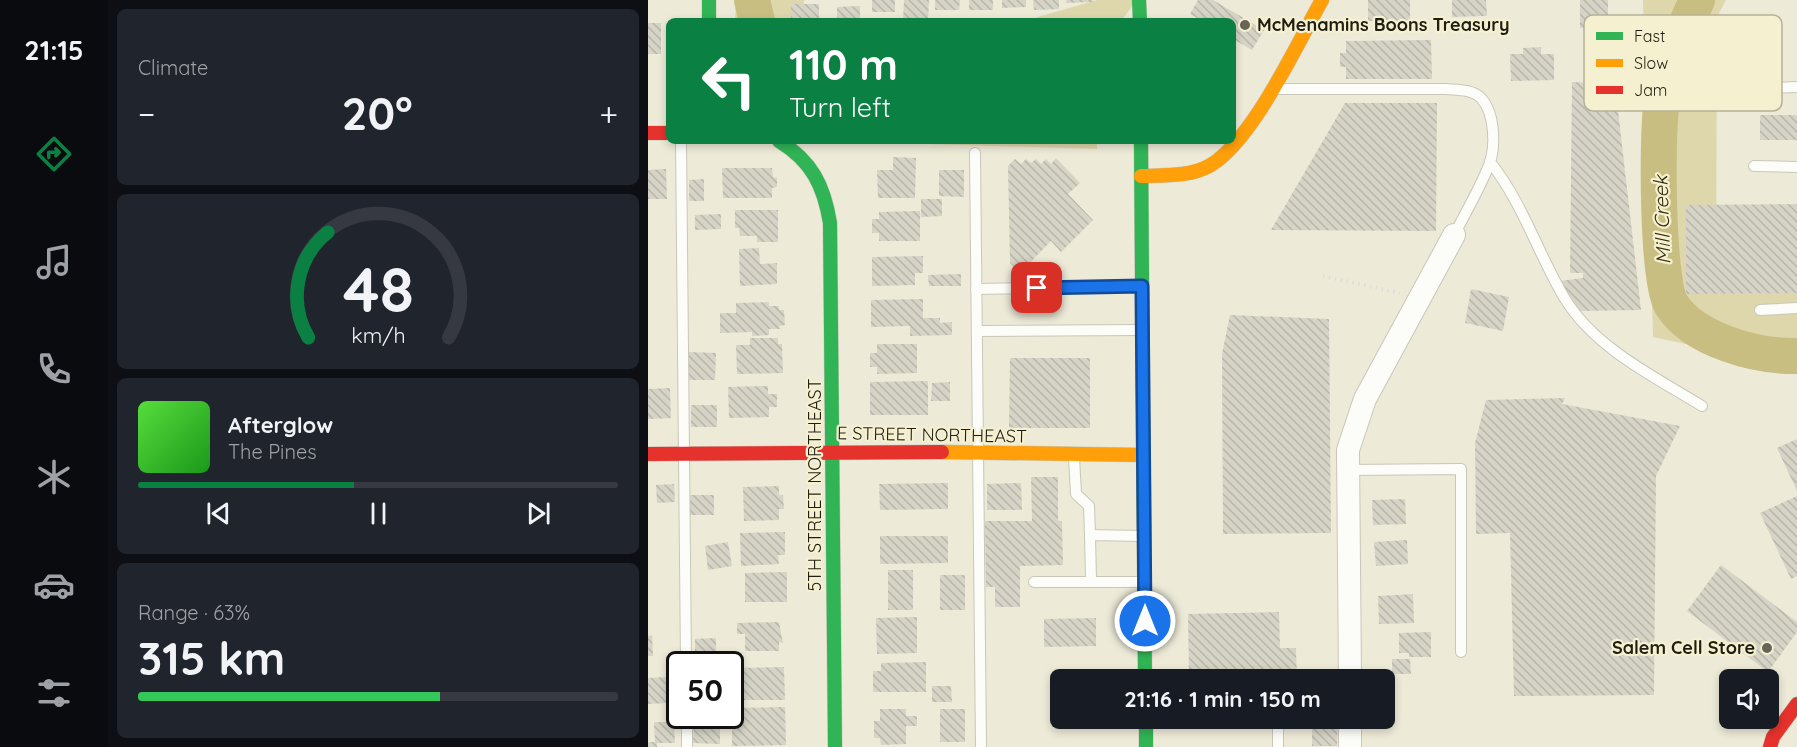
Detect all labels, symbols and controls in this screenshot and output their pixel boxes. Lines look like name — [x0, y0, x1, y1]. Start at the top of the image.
place label: McMenamins Boons Treasury — [1257, 13, 1510, 36]
legend — [1584, 15, 1782, 111]
marker: McMenamins Boons Treasury — [1238, 18, 1252, 32]
text: Fast — [1634, 26, 1665, 46]
text: 21:15 — [24, 33, 84, 67]
text: 110 m — [789, 38, 898, 91]
icon: left — [690, 42, 768, 120]
text: Slow — [1634, 53, 1668, 73]
text: Climate — [138, 55, 208, 80]
text: Jam — [1634, 80, 1667, 100]
text: 20° — [342, 85, 413, 141]
text: Turn left — [789, 90, 891, 124]
text: − — [138, 93, 155, 134]
text: + — [599, 93, 618, 134]
icon: directions — [33, 133, 75, 175]
water label: Mill Creek — [1647, 173, 1676, 265]
icon: music — [33, 241, 75, 283]
text: 48 — [343, 250, 413, 328]
pin — [1011, 262, 1062, 313]
icon: arrive — [1020, 271, 1053, 304]
text: km/h — [351, 323, 405, 349]
icon: phone — [33, 348, 75, 390]
street label: 5TH STREET NORTHEAST — [803, 378, 826, 592]
text: Afterglow — [228, 411, 333, 439]
street label: E STREET NORTHEAST — [837, 421, 1027, 448]
text: The Pines — [228, 439, 317, 464]
icon: climate — [33, 456, 75, 498]
icon: previous — [202, 497, 235, 530]
icon: pause — [362, 497, 395, 530]
icon: next — [522, 497, 555, 530]
icon: car — [33, 564, 75, 606]
position arrow — [1113, 589, 1177, 653]
text: Range · 63% — [138, 600, 250, 625]
text: 315 km — [138, 630, 285, 686]
place label: Salem Cell Store — [1612, 636, 1755, 659]
marker: Salem Cell Store — [1760, 641, 1774, 655]
speed limit sign: 50 — [666, 651, 744, 729]
map controls — [1719, 669, 1779, 729]
button: sound — [1719, 669, 1779, 729]
icon: filters — [33, 672, 75, 714]
text: 21:16 · 1 min · 150 m — [1124, 685, 1321, 713]

